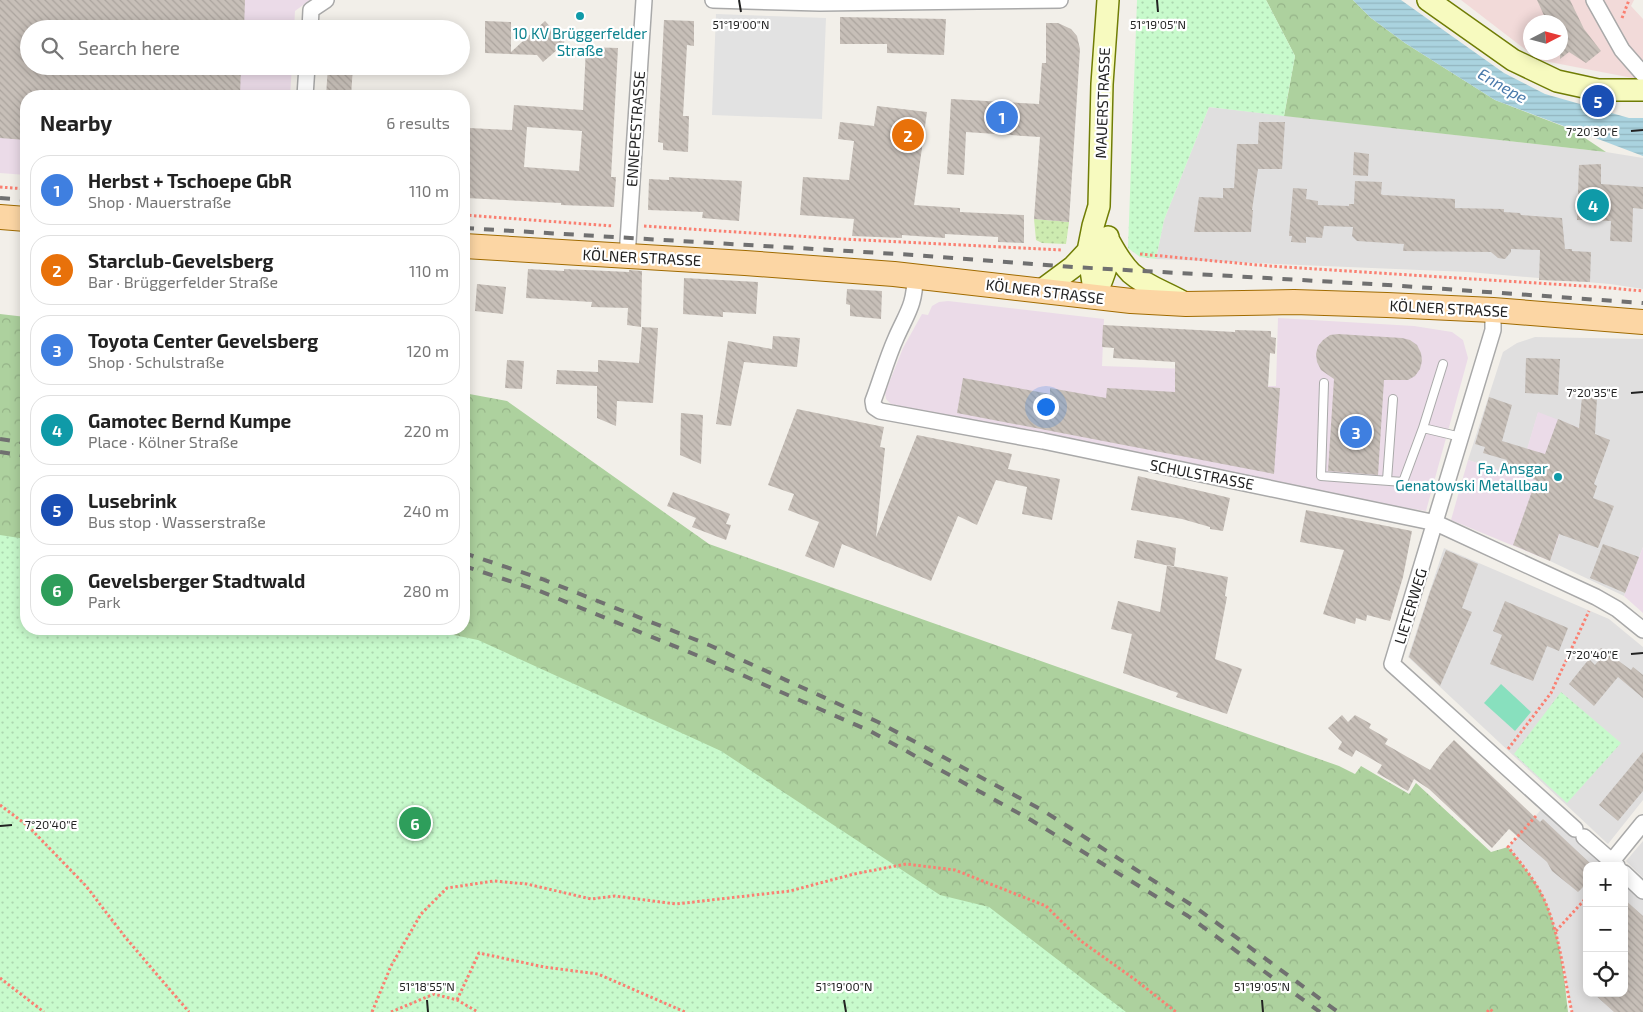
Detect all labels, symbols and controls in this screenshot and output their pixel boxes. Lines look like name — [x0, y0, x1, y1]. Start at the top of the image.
marker: 10 KV Brüggerfelder Straße — [574, 10, 586, 22]
north arrow — [1523, 15, 1568, 60]
text: 51°19'00"N — [713, 17, 769, 31]
text: 51°19'05"N — [1130, 17, 1186, 31]
search box — [20, 20, 470, 75]
place label: 10 KV Brüggerfelder Straße — [513, 24, 647, 59]
icon: search — [38, 34, 66, 62]
text: Search here — [78, 36, 180, 59]
street label: MAUERSTRASSE — [1091, 47, 1113, 159]
water label: Ennepe — [1475, 63, 1531, 107]
street label: ENNEPESTRASSE — [622, 70, 648, 188]
pin: 5 — [1582, 82, 1614, 120]
pin: 1 — [986, 98, 1018, 136]
text: Nearby — [40, 110, 112, 135]
text: 6 results — [386, 113, 450, 132]
pin: 2 — [892, 116, 924, 154]
text: 7°20'30"E — [1566, 124, 1618, 138]
text: Herbst + Tschoepe GbR — [88, 169, 292, 192]
text: 1 — [54, 181, 60, 200]
text: 110 m — [409, 181, 449, 200]
pin: 4 — [1577, 186, 1609, 224]
text: Shop · Mauerstraße — [88, 192, 231, 211]
street label: KÖLNER STRASSE — [582, 245, 702, 269]
text: Starclub-Gevelsberg — [88, 249, 274, 272]
text: 2 — [52, 261, 62, 280]
text: 110 m — [409, 261, 449, 280]
text: Bar · Brüggerfelder Straße — [88, 272, 278, 291]
street label: KÖLNER STRASSE — [985, 275, 1105, 307]
street label: KÖLNER STRASSE — [1389, 296, 1509, 320]
text: Toyota Center Gevelsberg — [88, 329, 318, 352]
text: 3 — [52, 341, 62, 360]
text: 120 m — [406, 341, 449, 360]
text: Shop · Schulstraße — [88, 352, 224, 371]
text: 7°20'35"E — [1566, 385, 1618, 399]
your location — [1033, 394, 1059, 420]
text: Gamotec Bernd Kumpe — [88, 409, 291, 432]
pin: 3 — [1340, 413, 1372, 451]
text: 4 — [52, 421, 62, 440]
text: 220 m — [404, 421, 449, 440]
text: Place · Kölner Straße — [88, 432, 238, 451]
street label: SCHULSTRASSE — [1148, 455, 1256, 493]
place label: Fa. Ansgar Genatowski Metallbau — [1395, 459, 1548, 494]
marker: Fa. Ansgar Genatowski Metallbau — [1552, 471, 1564, 483]
text: Lusebrink — [88, 489, 177, 512]
text: 5 — [53, 501, 61, 520]
text: 240 m — [403, 501, 449, 520]
text: Bus stop · Wasserstraße — [88, 512, 266, 531]
street label: LIETERWEG — [1390, 566, 1430, 646]
text: Gevelsberger Stadtwald — [88, 569, 305, 592]
text: 6 — [52, 581, 62, 600]
text: 280 m — [403, 581, 449, 600]
text: Park — [88, 592, 121, 611]
text: 7°20'40"E — [1566, 647, 1618, 661]
pin: 6 — [399, 804, 431, 842]
text: 7°20'40"E — [25, 817, 77, 831]
map controls — [1583, 862, 1628, 997]
button: + — [1583, 862, 1628, 907]
button: − — [1583, 907, 1628, 952]
button: locate — [1583, 952, 1628, 997]
text: 51°18'55"N — [399, 979, 455, 993]
text: 51°19'00"N — [816, 979, 872, 993]
text: 51°19'05"N — [1234, 979, 1290, 993]

